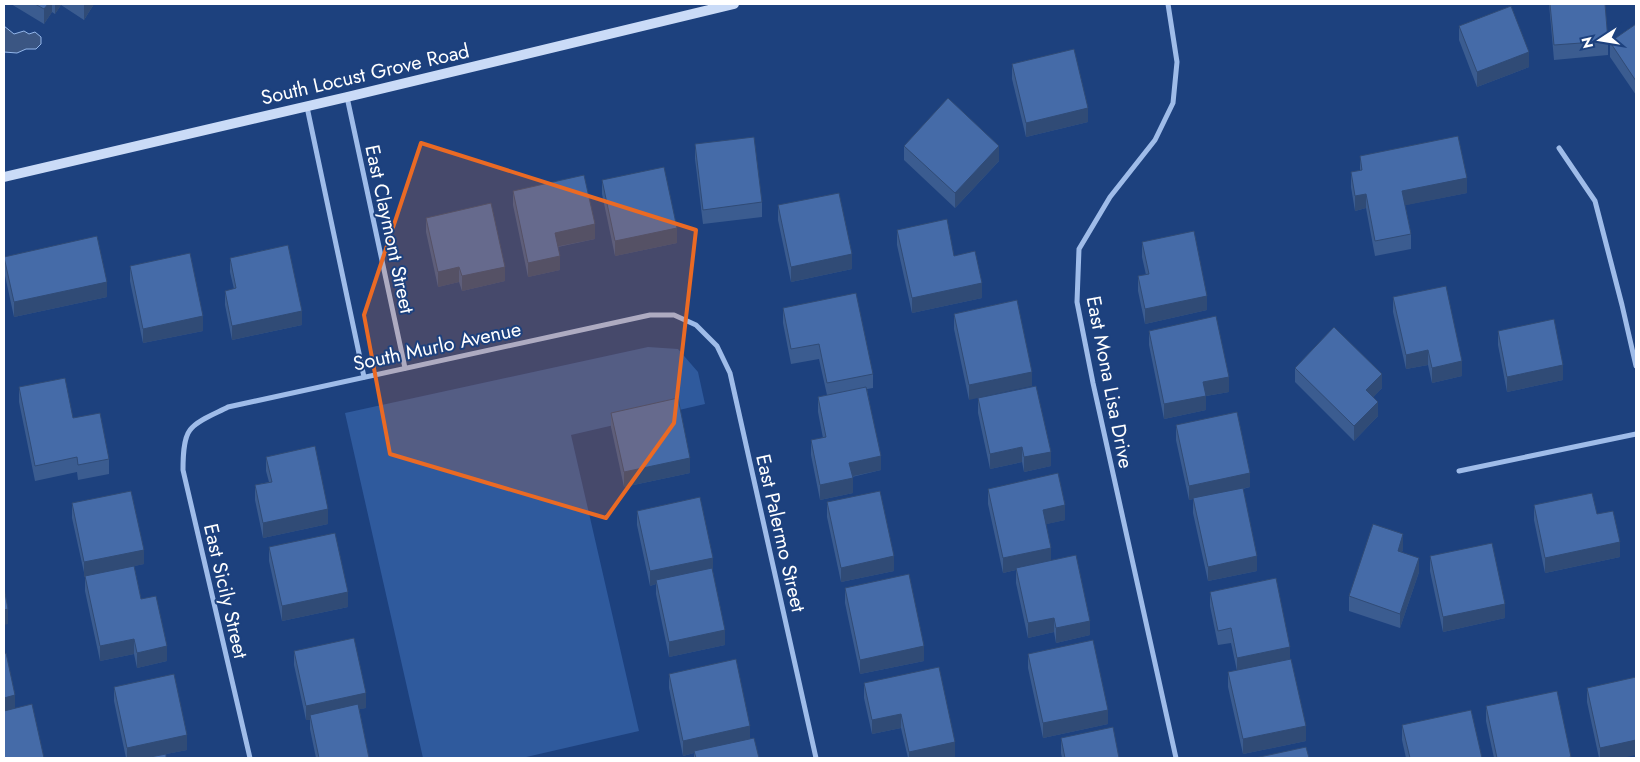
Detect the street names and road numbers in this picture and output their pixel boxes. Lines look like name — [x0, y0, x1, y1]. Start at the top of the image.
street label: South Locust Grove Road — [258, 36, 472, 113]
street label: East Claymont Street — [357, 142, 422, 316]
street label: East Mona Lisa Drive — [1079, 293, 1140, 471]
street label: South Murlo Avenue — [350, 315, 524, 378]
street label: East Palermo Street — [748, 451, 813, 615]
street label: East Sicily Street — [196, 521, 255, 662]

